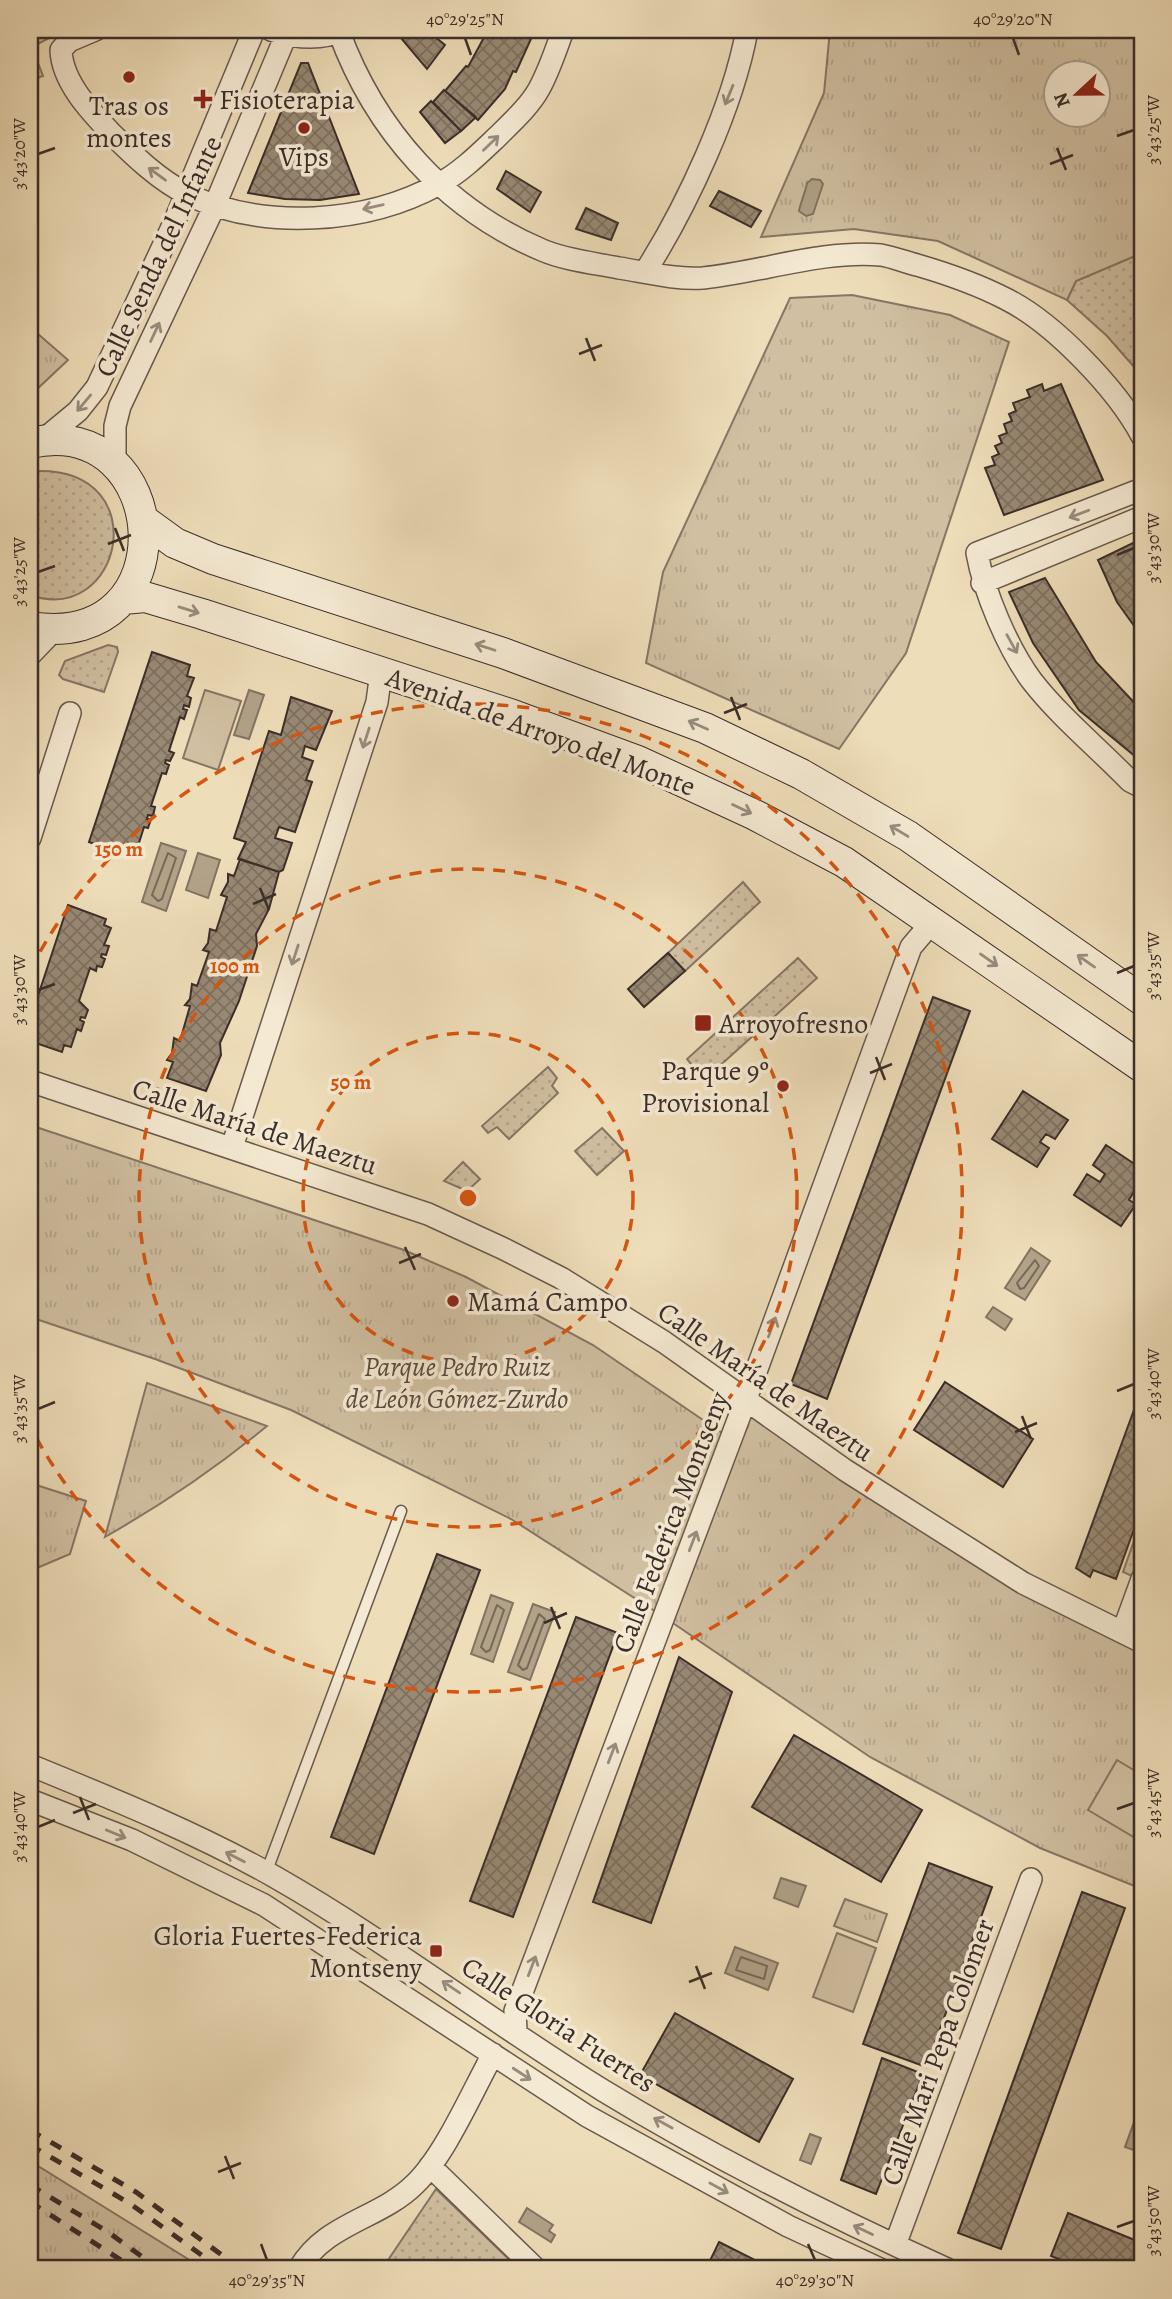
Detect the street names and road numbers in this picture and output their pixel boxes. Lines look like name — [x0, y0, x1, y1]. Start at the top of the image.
street label: Calle Senda del Infante — [86, 129, 232, 383]
street label: Avenida de Arroyo del Monte — [380, 658, 701, 806]
street label: Calle María de Maeztu — [127, 1069, 383, 1185]
street label: Calle María de Maeztu — [650, 1293, 882, 1471]
street label: Calle Federica Montseny — [604, 1386, 739, 1659]
street label: Calle Mari Pepa Colomer — [872, 1913, 1004, 2191]
street label: Calle Gloria Fuertes — [454, 1948, 663, 2102]

